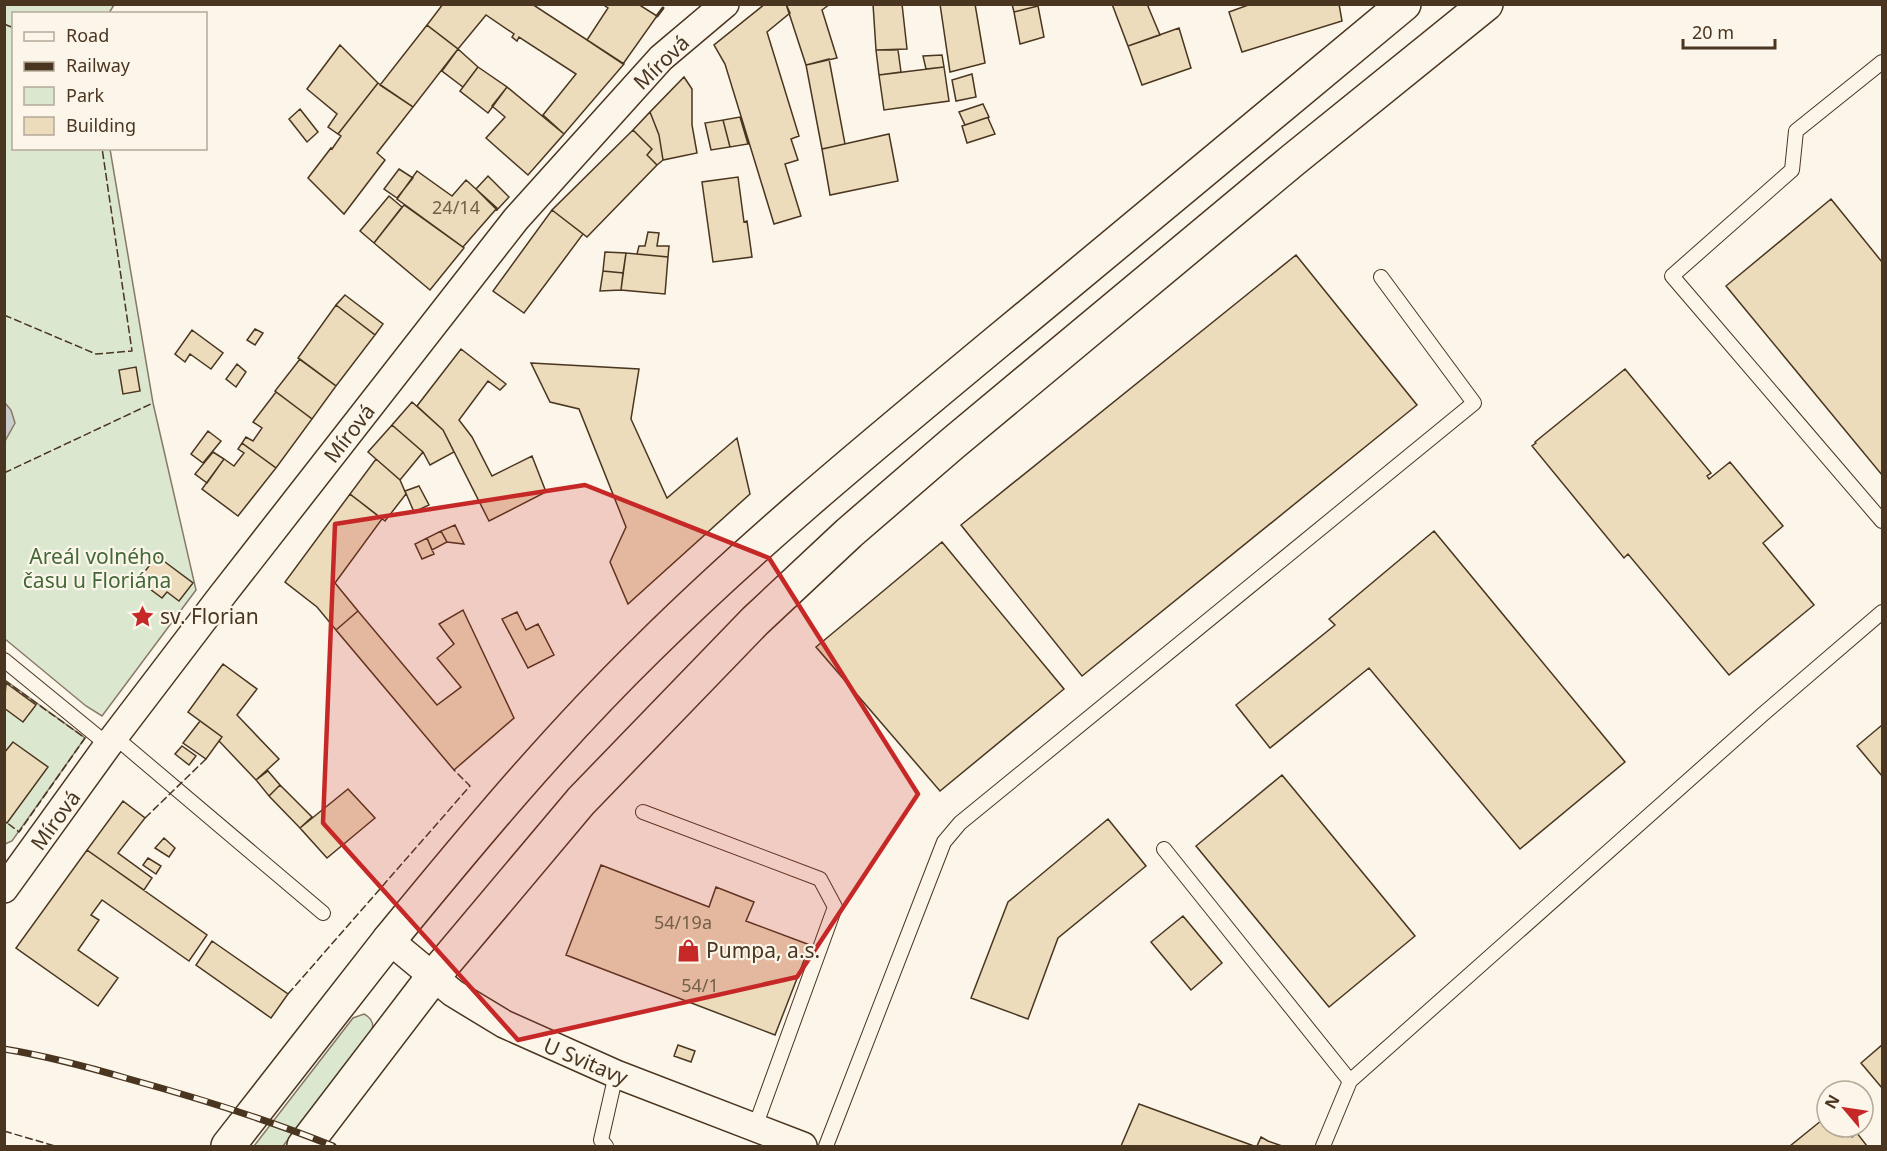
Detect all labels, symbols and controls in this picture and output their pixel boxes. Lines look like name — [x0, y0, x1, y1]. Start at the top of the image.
legend — [12, 12, 207, 150]
scale bar — [1683, 12, 1774, 50]
text: 20 m — [1692, 20, 1734, 44]
text: Road — [66, 23, 109, 47]
street label: Mírová — [627, 29, 695, 95]
text: Railway — [66, 53, 131, 77]
text: Park — [66, 83, 104, 107]
text: Building — [66, 113, 136, 137]
house number: 24/14 — [432, 195, 480, 219]
street label: Mírová — [317, 398, 381, 468]
park label: Areál volného času u Floriána — [23, 542, 171, 594]
place label: sv. Florian — [160, 602, 259, 630]
place icon: sv. Florian — [129, 603, 155, 629]
street label: Mírová — [24, 784, 86, 856]
house number: 54/19a — [654, 910, 712, 934]
place label: Pumpa, a.s. — [706, 936, 820, 964]
shop icon: Pumpa, a.s. — [675, 937, 701, 963]
house number: 54/1 — [681, 973, 719, 997]
street label: U Svitavy — [539, 1031, 633, 1091]
north arrow — [1815, 1079, 1875, 1139]
text: N — [1819, 1091, 1845, 1113]

